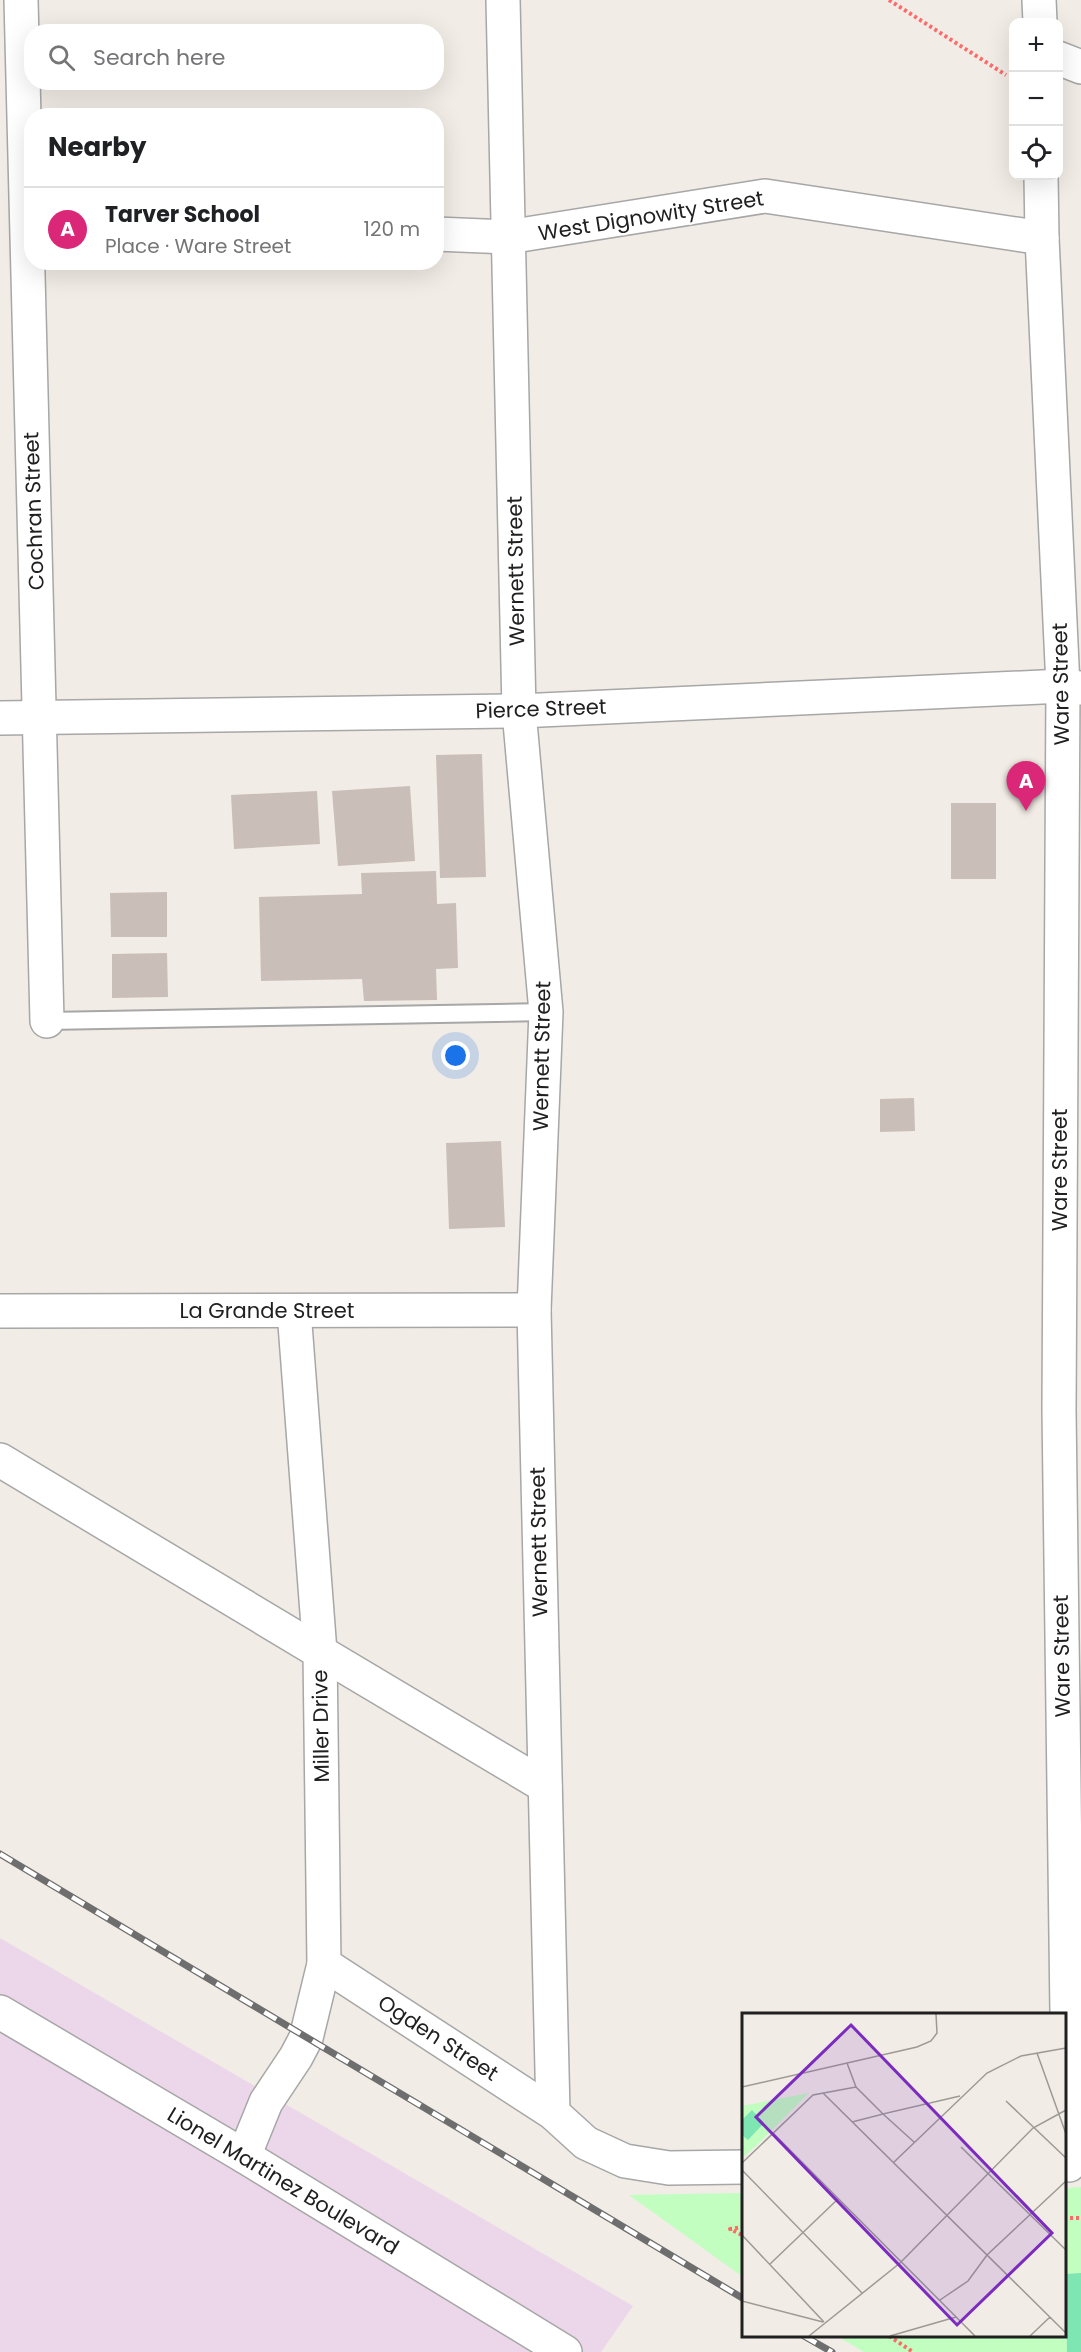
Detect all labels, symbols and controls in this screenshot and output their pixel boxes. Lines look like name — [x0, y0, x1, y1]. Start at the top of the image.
map controls — [1009, 18, 1063, 180]
button: + — [1009, 18, 1063, 72]
search box — [24, 24, 444, 90]
icon: search — [45, 41, 78, 74]
text: Search here — [93, 42, 226, 73]
button: − — [1009, 72, 1063, 126]
button: locate — [1009, 126, 1063, 180]
text: Nearby — [48, 129, 146, 165]
street label: West Dignowity Street — [536, 183, 766, 248]
text: Tarver School — [105, 199, 260, 230]
text: A — [60, 215, 75, 243]
text: 120 m — [364, 215, 420, 243]
text: Place · Ware Street — [105, 232, 291, 260]
street label: Cochran Street — [16, 431, 51, 591]
street label: Wernett Street — [500, 496, 531, 646]
street label: Ware Street — [1045, 622, 1076, 746]
street label: Pierce Street — [475, 692, 607, 725]
pin: A — [1006, 762, 1046, 811]
street label: Wernett Street — [526, 981, 557, 1131]
your location — [441, 1041, 470, 1070]
street label: Ware Street — [1045, 1109, 1074, 1231]
street label: La Grande Street — [180, 1296, 355, 1325]
street label: Wernett Street — [523, 1467, 554, 1617]
street label: Ware Street — [1046, 1594, 1077, 1718]
street label: Miller Drive — [305, 1669, 336, 1783]
street label: Ogden Street — [372, 1988, 504, 2087]
inset map — [742, 2013, 1066, 2337]
street label: Lionel Martinez Boulevard — [162, 2100, 404, 2261]

